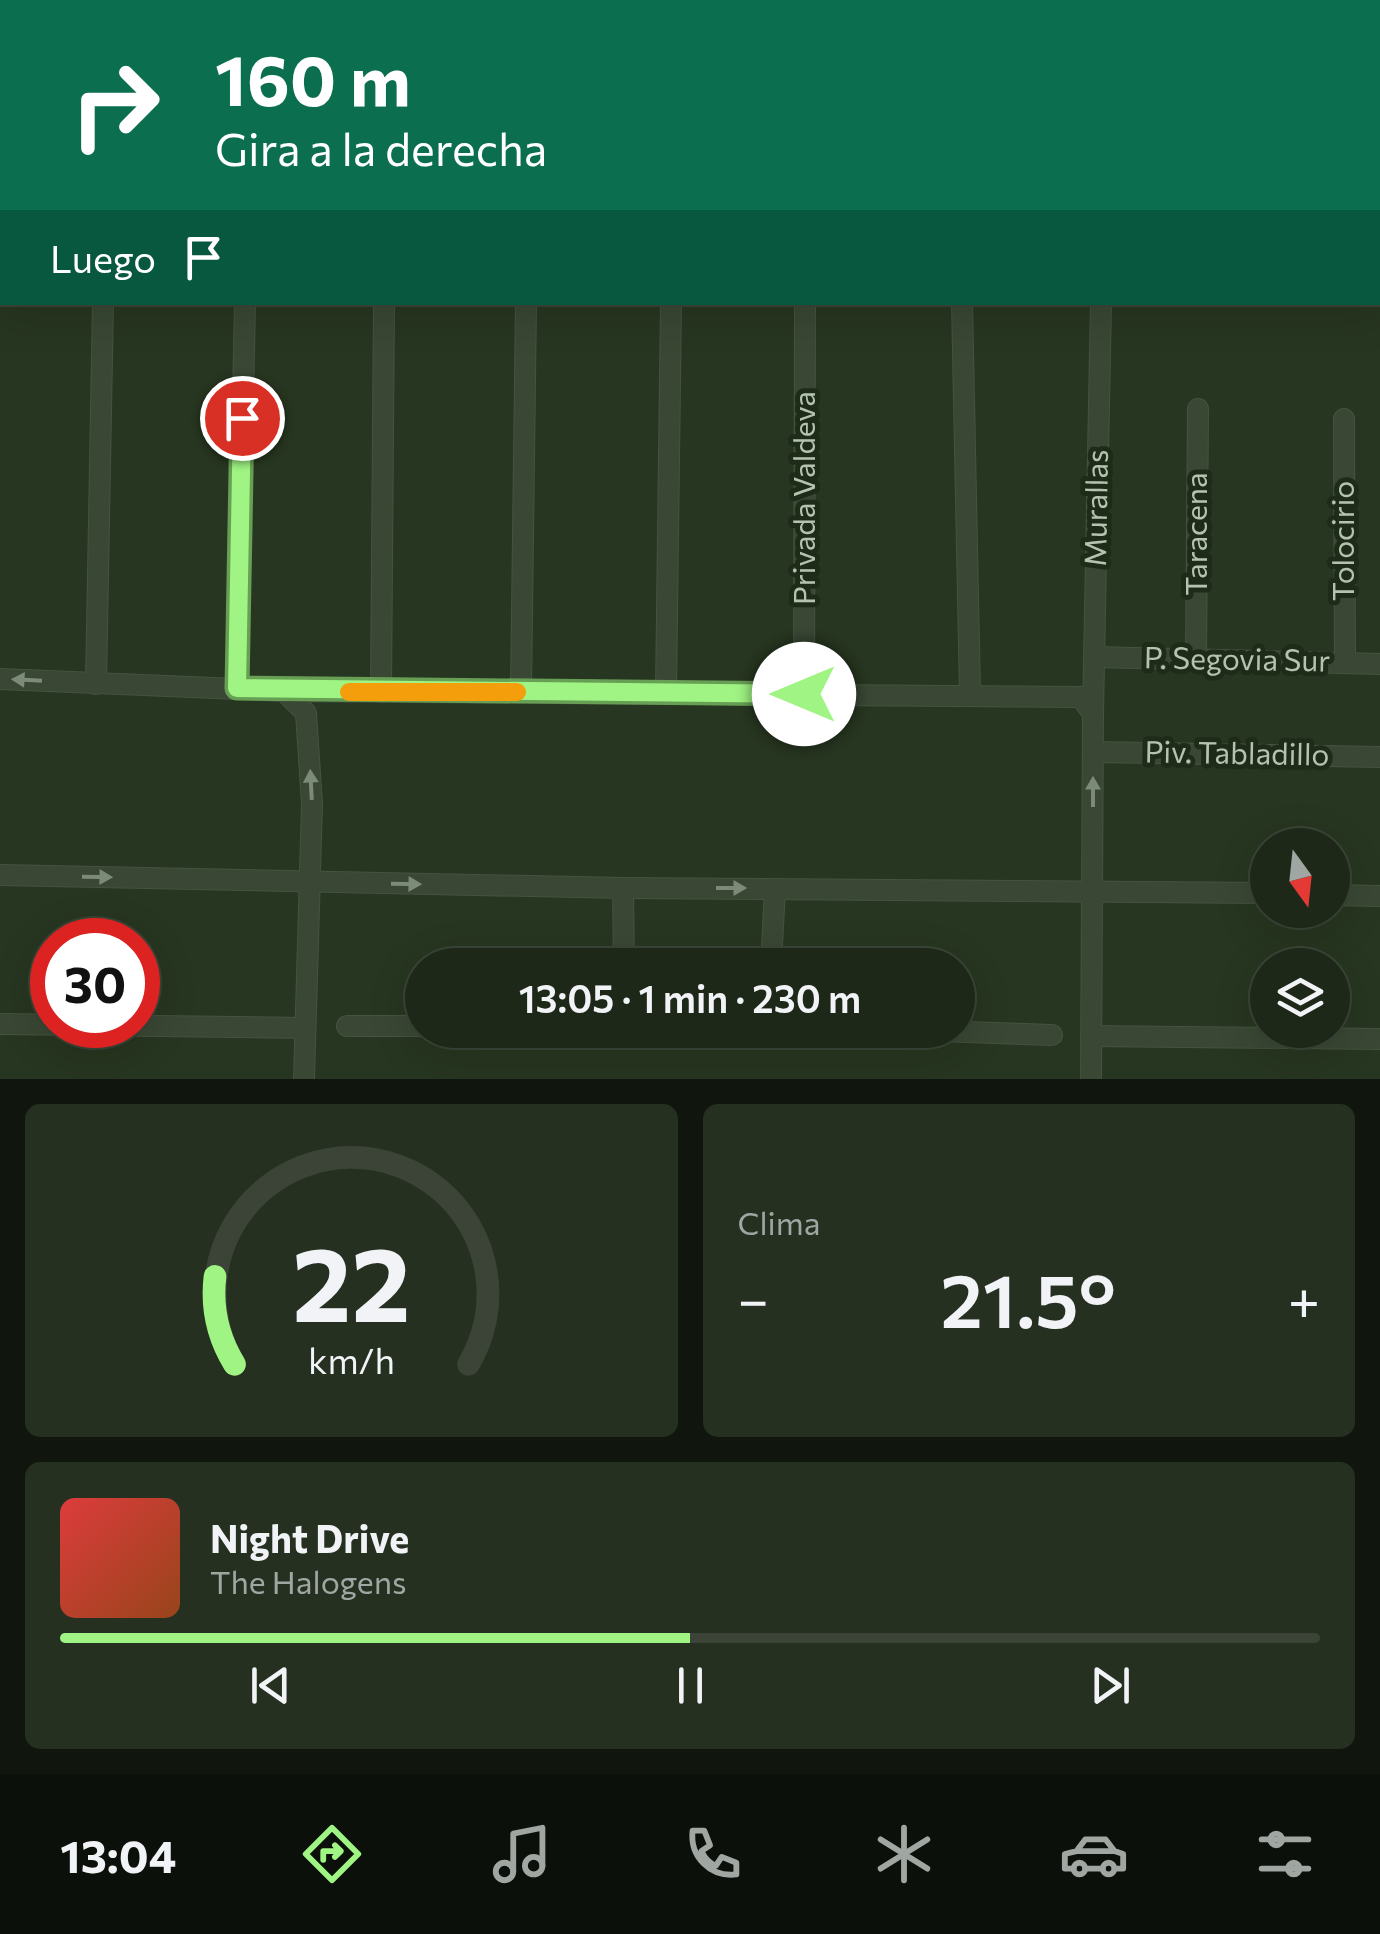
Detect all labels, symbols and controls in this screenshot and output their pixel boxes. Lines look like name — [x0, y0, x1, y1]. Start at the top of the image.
text: 160 m — [215, 35, 411, 120]
icon: right — [50, 40, 180, 170]
text: Gira a la derecha — [215, 120, 547, 175]
icon: arrive — [176, 230, 231, 285]
text: Luego — [50, 234, 156, 281]
pin — [200, 376, 285, 461]
icon: arrive — [215, 391, 270, 446]
street label: Privada Valdeva — [784, 391, 821, 605]
street label: Murallas — [1075, 449, 1114, 567]
street label: Taracena — [1176, 472, 1213, 596]
street label: Tolocirio — [1323, 481, 1360, 601]
street label: P. Segovia Sur — [1144, 637, 1330, 678]
position arrow — [752, 642, 856, 746]
one-way arrow — [10, 672, 42, 688]
street label: Piv. Tabladillo — [1144, 731, 1330, 772]
one-way arrow — [303, 768, 319, 800]
one-way arrow — [1085, 776, 1101, 808]
north arrow — [1250, 828, 1350, 928]
map controls — [1250, 828, 1350, 1048]
one-way arrow — [82, 870, 114, 886]
one-way arrow — [391, 876, 423, 892]
one-way arrow — [716, 880, 748, 896]
speed limit sign: 30 — [30, 918, 160, 1048]
button: layers — [1250, 948, 1350, 1048]
text: 13:05 · 1 min · 230 m — [519, 974, 861, 1021]
text: Clima — [738, 1202, 820, 1242]
text: 22 — [292, 1216, 410, 1343]
text: 21.5° — [941, 1252, 1116, 1343]
text: − — [738, 1264, 769, 1331]
text: + — [1288, 1264, 1320, 1331]
text: km/h — [308, 1338, 395, 1381]
text: Night Drive — [210, 1514, 409, 1561]
text: The Halogens — [210, 1561, 407, 1601]
icon: previous — [243, 1658, 298, 1713]
icon: pause — [663, 1658, 718, 1713]
icon: next — [1083, 1658, 1138, 1713]
icon: directions — [297, 1819, 367, 1889]
icon: music — [487, 1819, 557, 1889]
icon: phone — [678, 1819, 748, 1889]
icon: climate — [869, 1819, 939, 1889]
icon: car — [1059, 1819, 1129, 1889]
icon: filters — [1250, 1819, 1320, 1889]
text: 13:04 — [60, 1827, 176, 1882]

